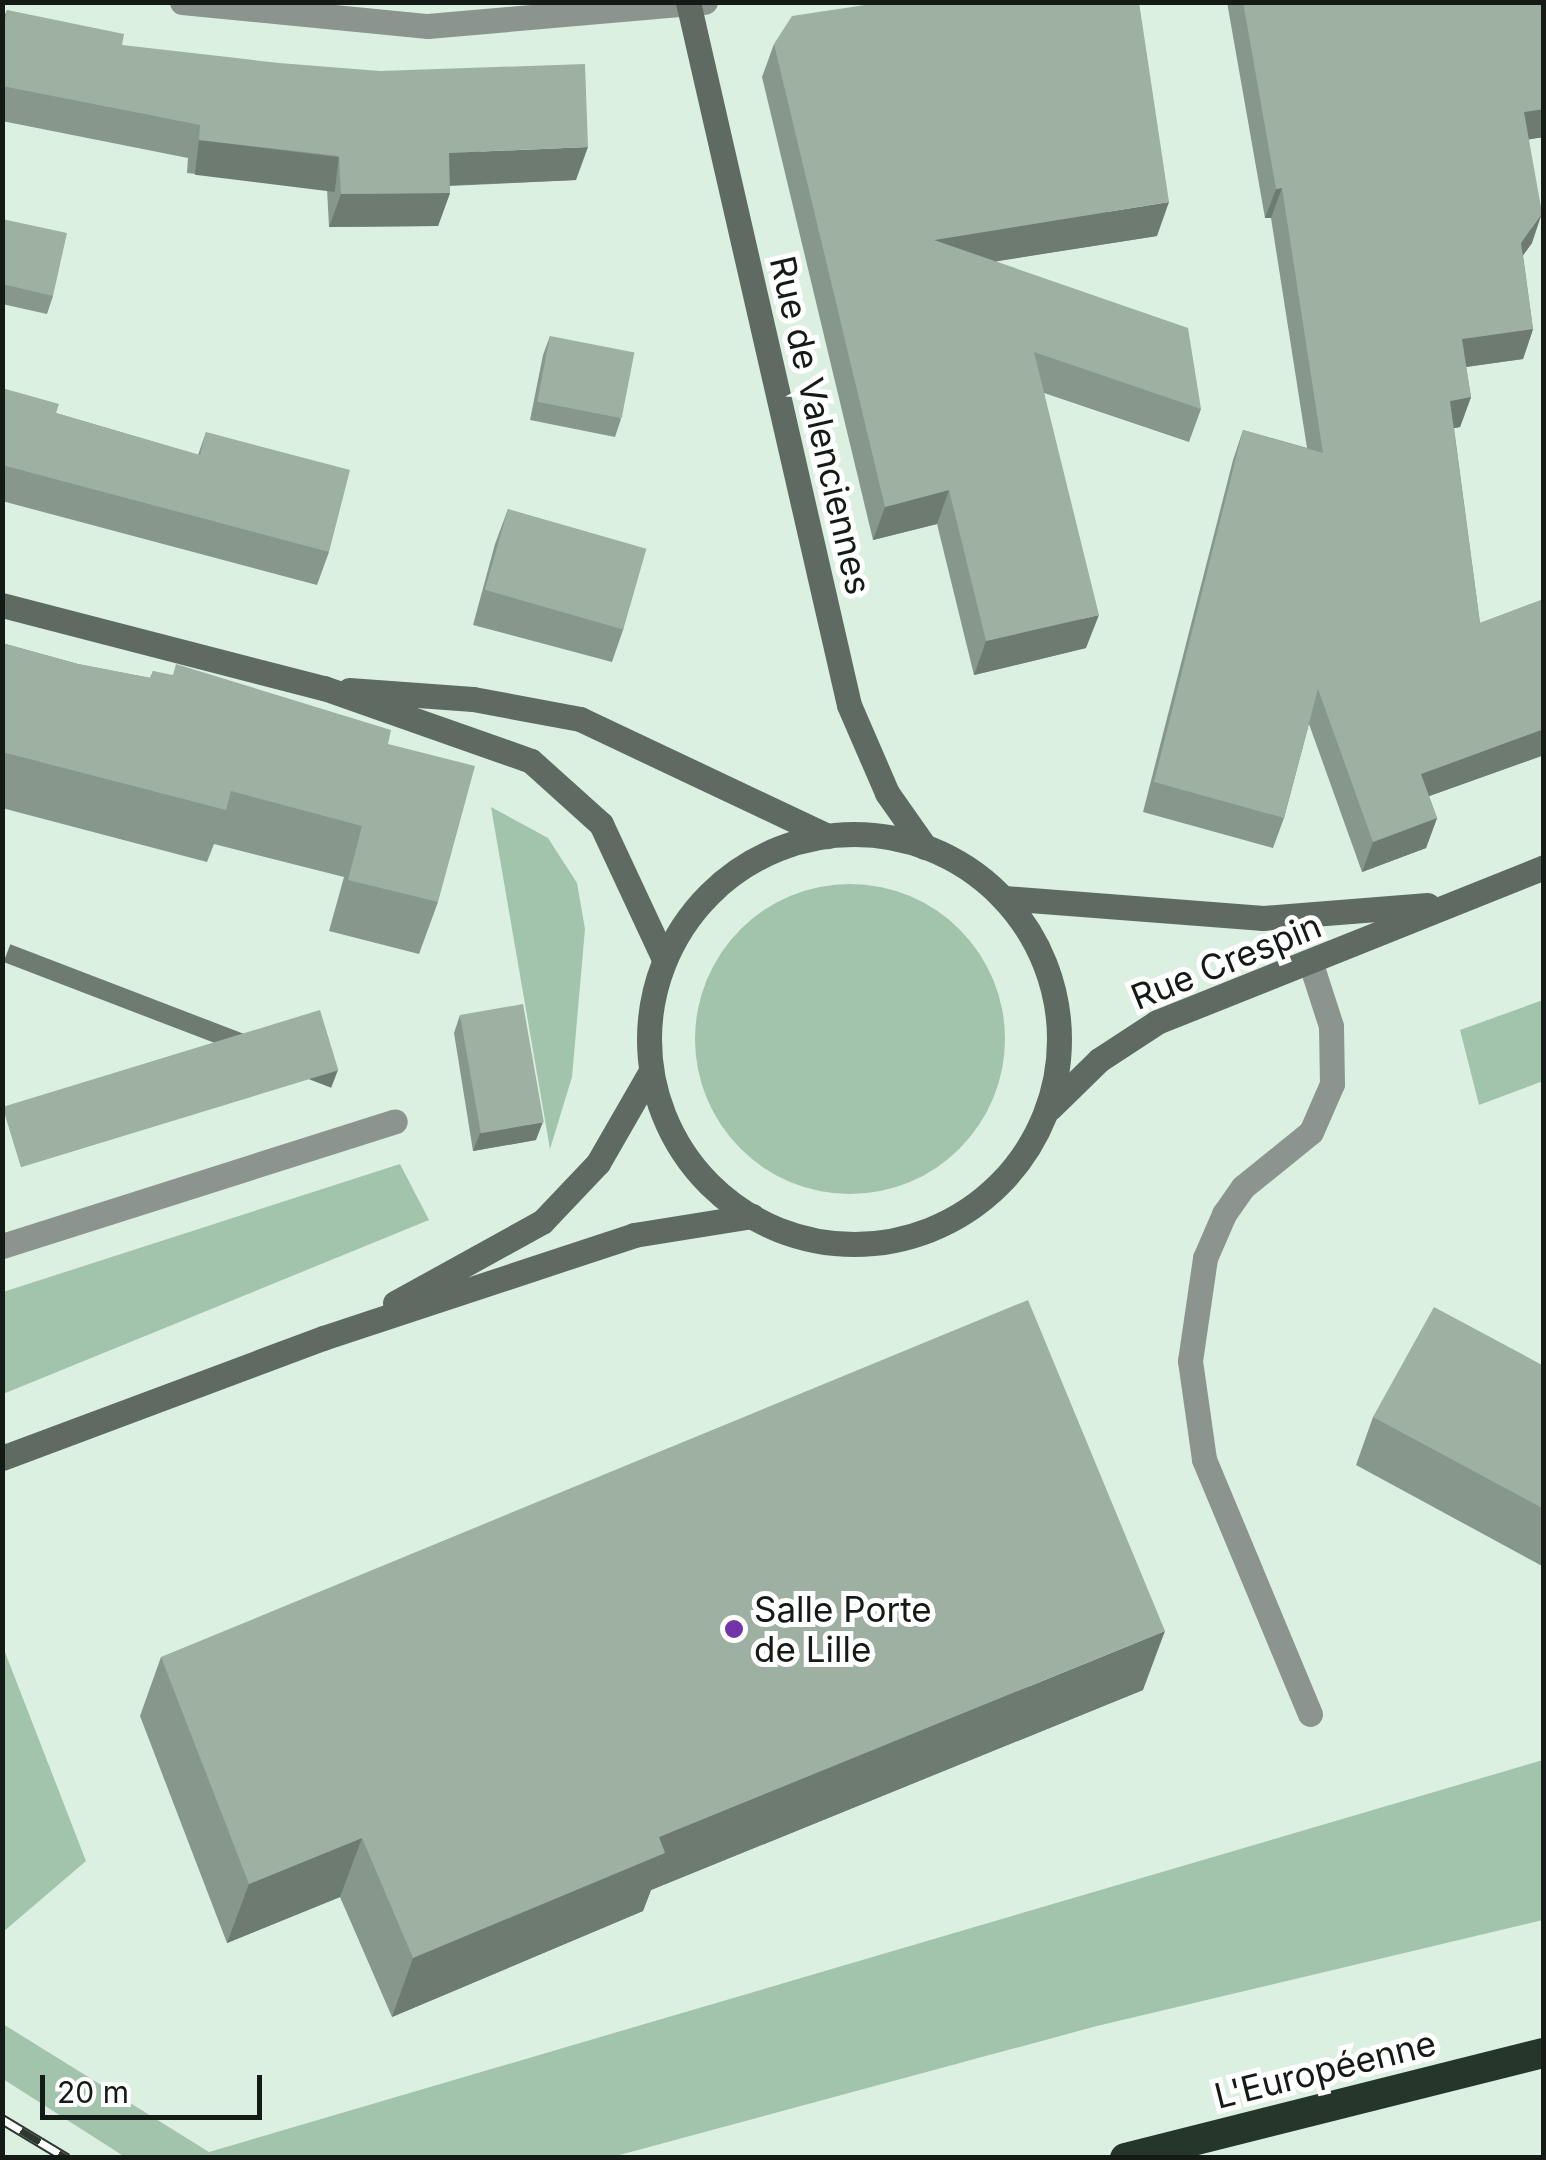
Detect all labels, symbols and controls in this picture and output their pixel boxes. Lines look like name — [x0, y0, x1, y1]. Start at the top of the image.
street label: Rue de Valenciennes — [762, 252, 880, 598]
street label: Rue Crespin — [1125, 904, 1327, 1018]
place label: Salle Porte de Lille — [754, 1588, 932, 1670]
marker: Salle Porte de Lille — [723, 1618, 745, 1640]
street label: L'Européenne — [1210, 2021, 1440, 2117]
scale bar — [45, 2055, 268, 2117]
text: 20 m — [57, 2074, 129, 2110]

